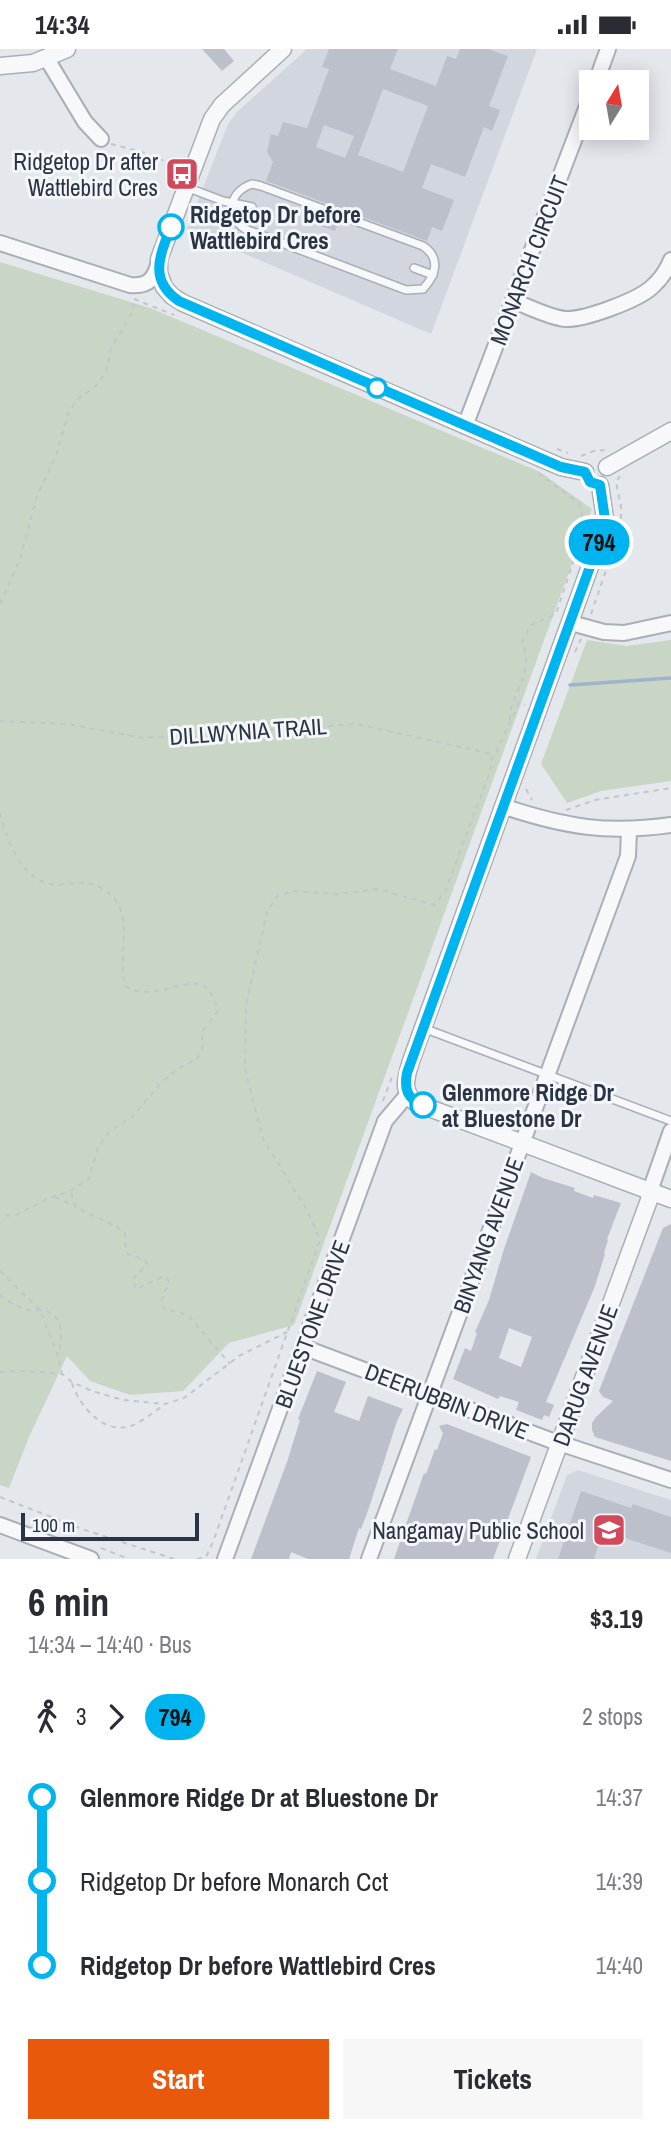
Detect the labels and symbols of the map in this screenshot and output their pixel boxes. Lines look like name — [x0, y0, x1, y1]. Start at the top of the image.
north arrow — [579, 70, 649, 140]
place label: Ridgetop Dr after Wattlebird Cres — [13, 146, 159, 203]
bus stop icon: Ridgetop Dr after Wattlebird Cres — [163, 155, 201, 193]
street label: MONARCH CIRCUIT — [482, 170, 576, 349]
place label: Ridgetop Dr before Wattlebird Cres — [190, 199, 361, 256]
marker: Ridgetop Dr before Wattlebird Cres — [158, 214, 184, 240]
unlabelled marker — [367, 378, 387, 398]
line badge: 794 — [559, 519, 639, 565]
street label: DILLWYNIA TRAIL — [168, 710, 328, 752]
place label: Glenmore Ridge Dr at Bluestone Dr — [442, 1077, 615, 1134]
marker: Glenmore Ridge Dr at Bluestone Dr — [410, 1092, 436, 1118]
street label: BINYANG AVENUE — [445, 1153, 531, 1317]
street label: BLUESTONE DRIVE — [267, 1236, 357, 1412]
street label: DARUG AVENUE — [545, 1300, 625, 1450]
street label: DEERUBBIN DRIVE — [361, 1356, 533, 1446]
scale bar — [21, 1510, 200, 1542]
school or university icon: Nangamay Public School — [590, 1511, 628, 1549]
place label: Nangamay Public School — [372, 1515, 584, 1546]

